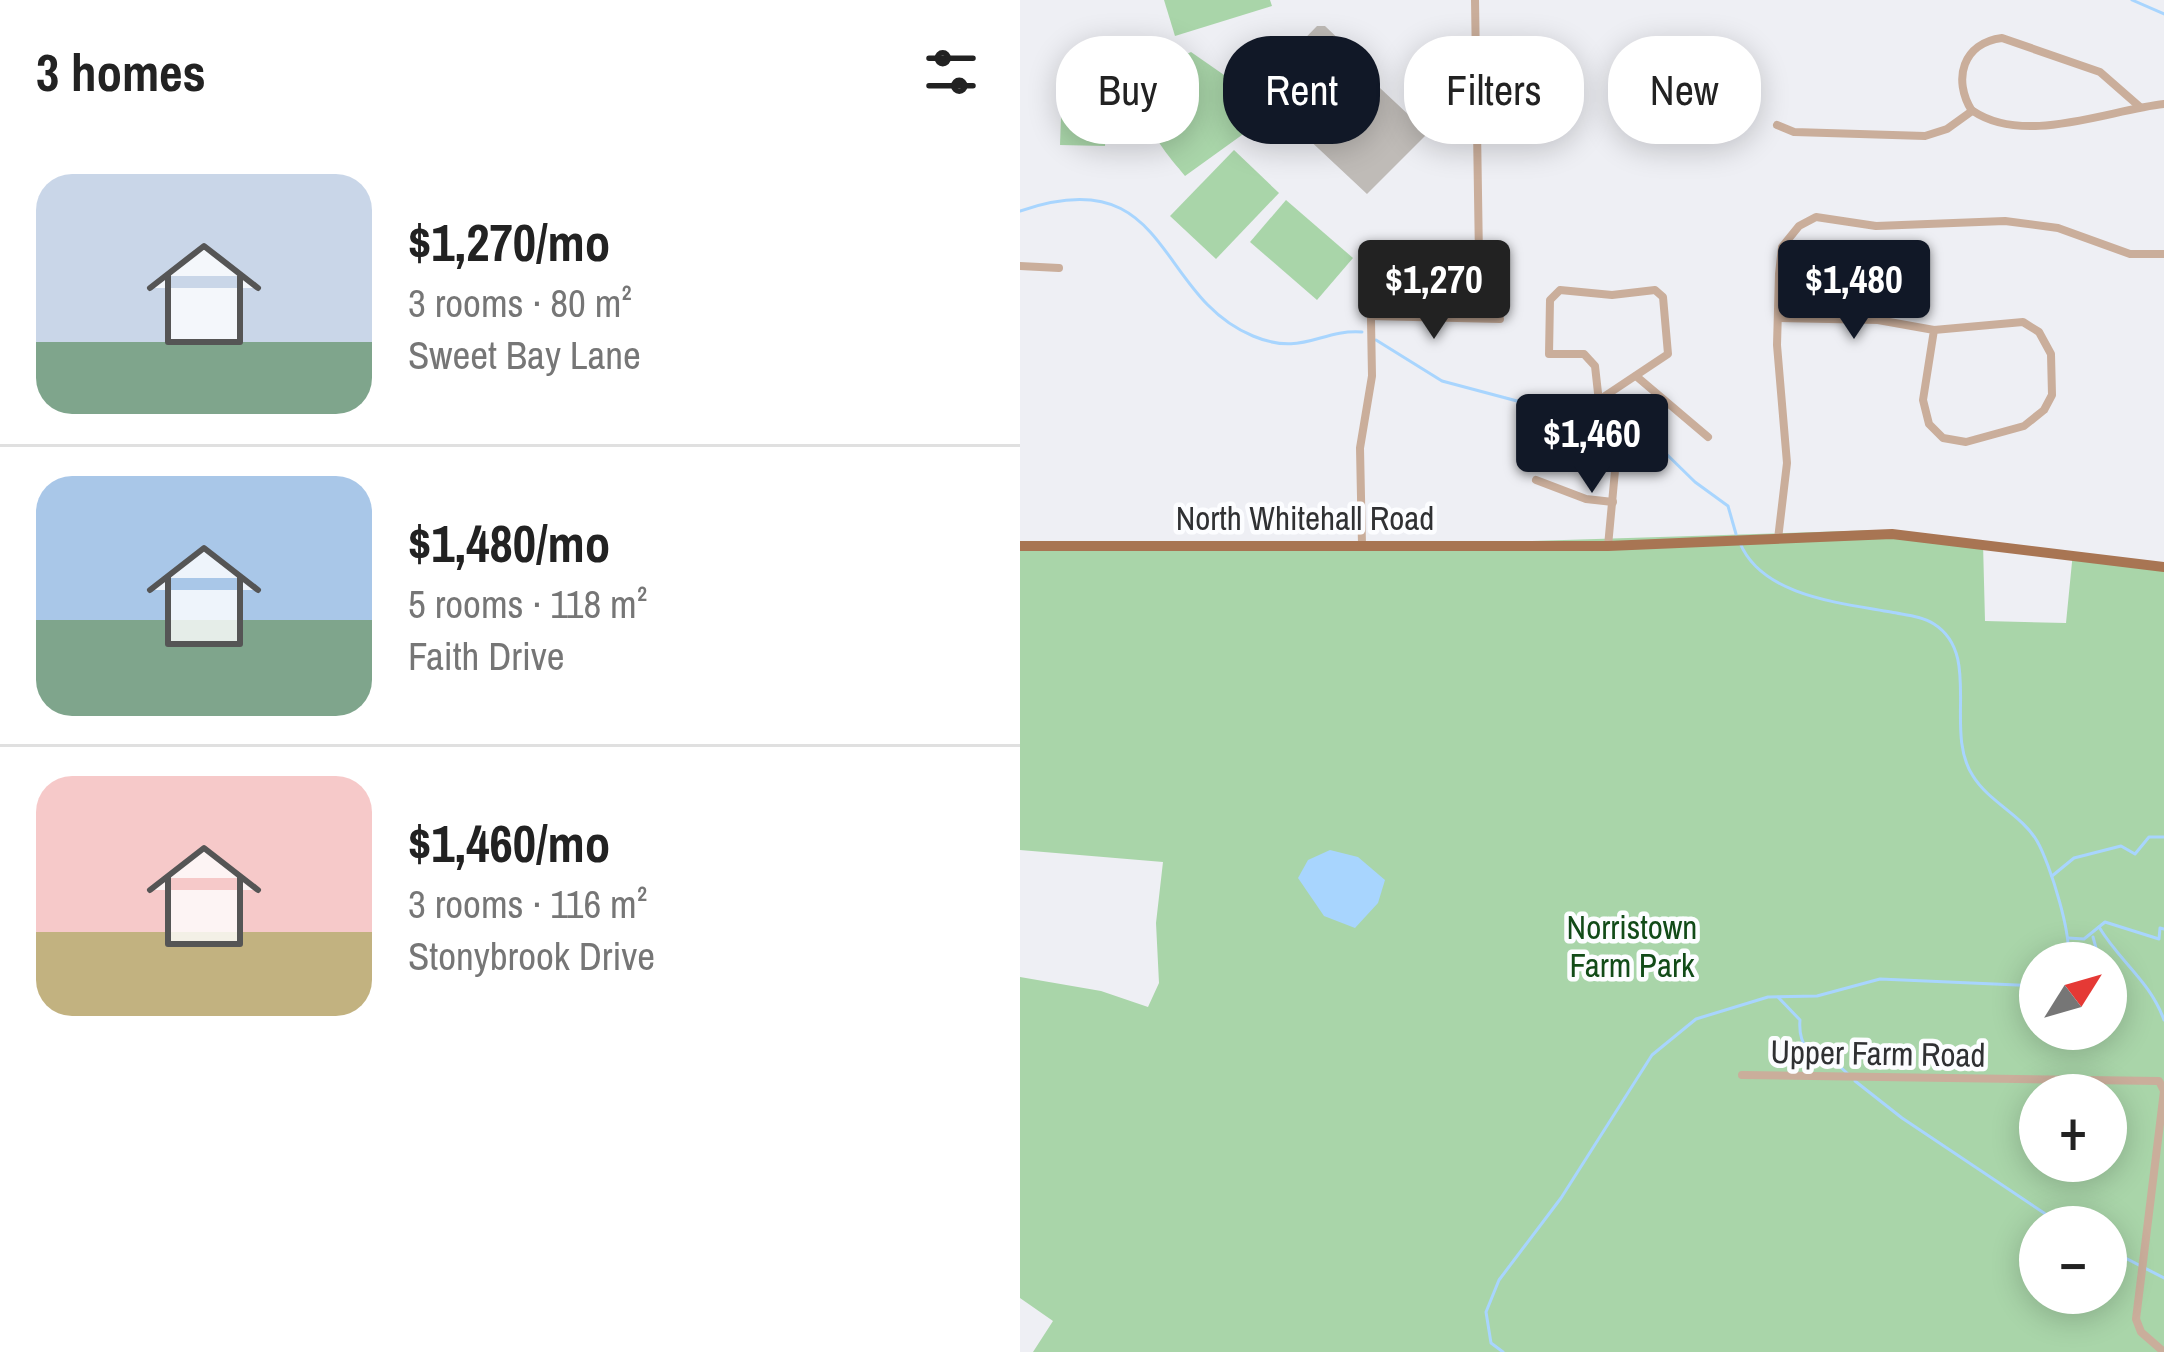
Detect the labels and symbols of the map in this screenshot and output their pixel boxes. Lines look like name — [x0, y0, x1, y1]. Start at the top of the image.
pin: $1,270 — [1336, 240, 1532, 342]
pin: $1,480 — [1756, 240, 1952, 342]
pin: $1,460 — [1494, 394, 1690, 496]
street label: North Whitehall Road — [1176, 496, 1434, 540]
park label: Norristown Farm Park — [1567, 905, 1697, 987]
north arrow — [2019, 942, 2127, 1050]
street label: Upper Farm Road — [1770, 1029, 1986, 1077]

